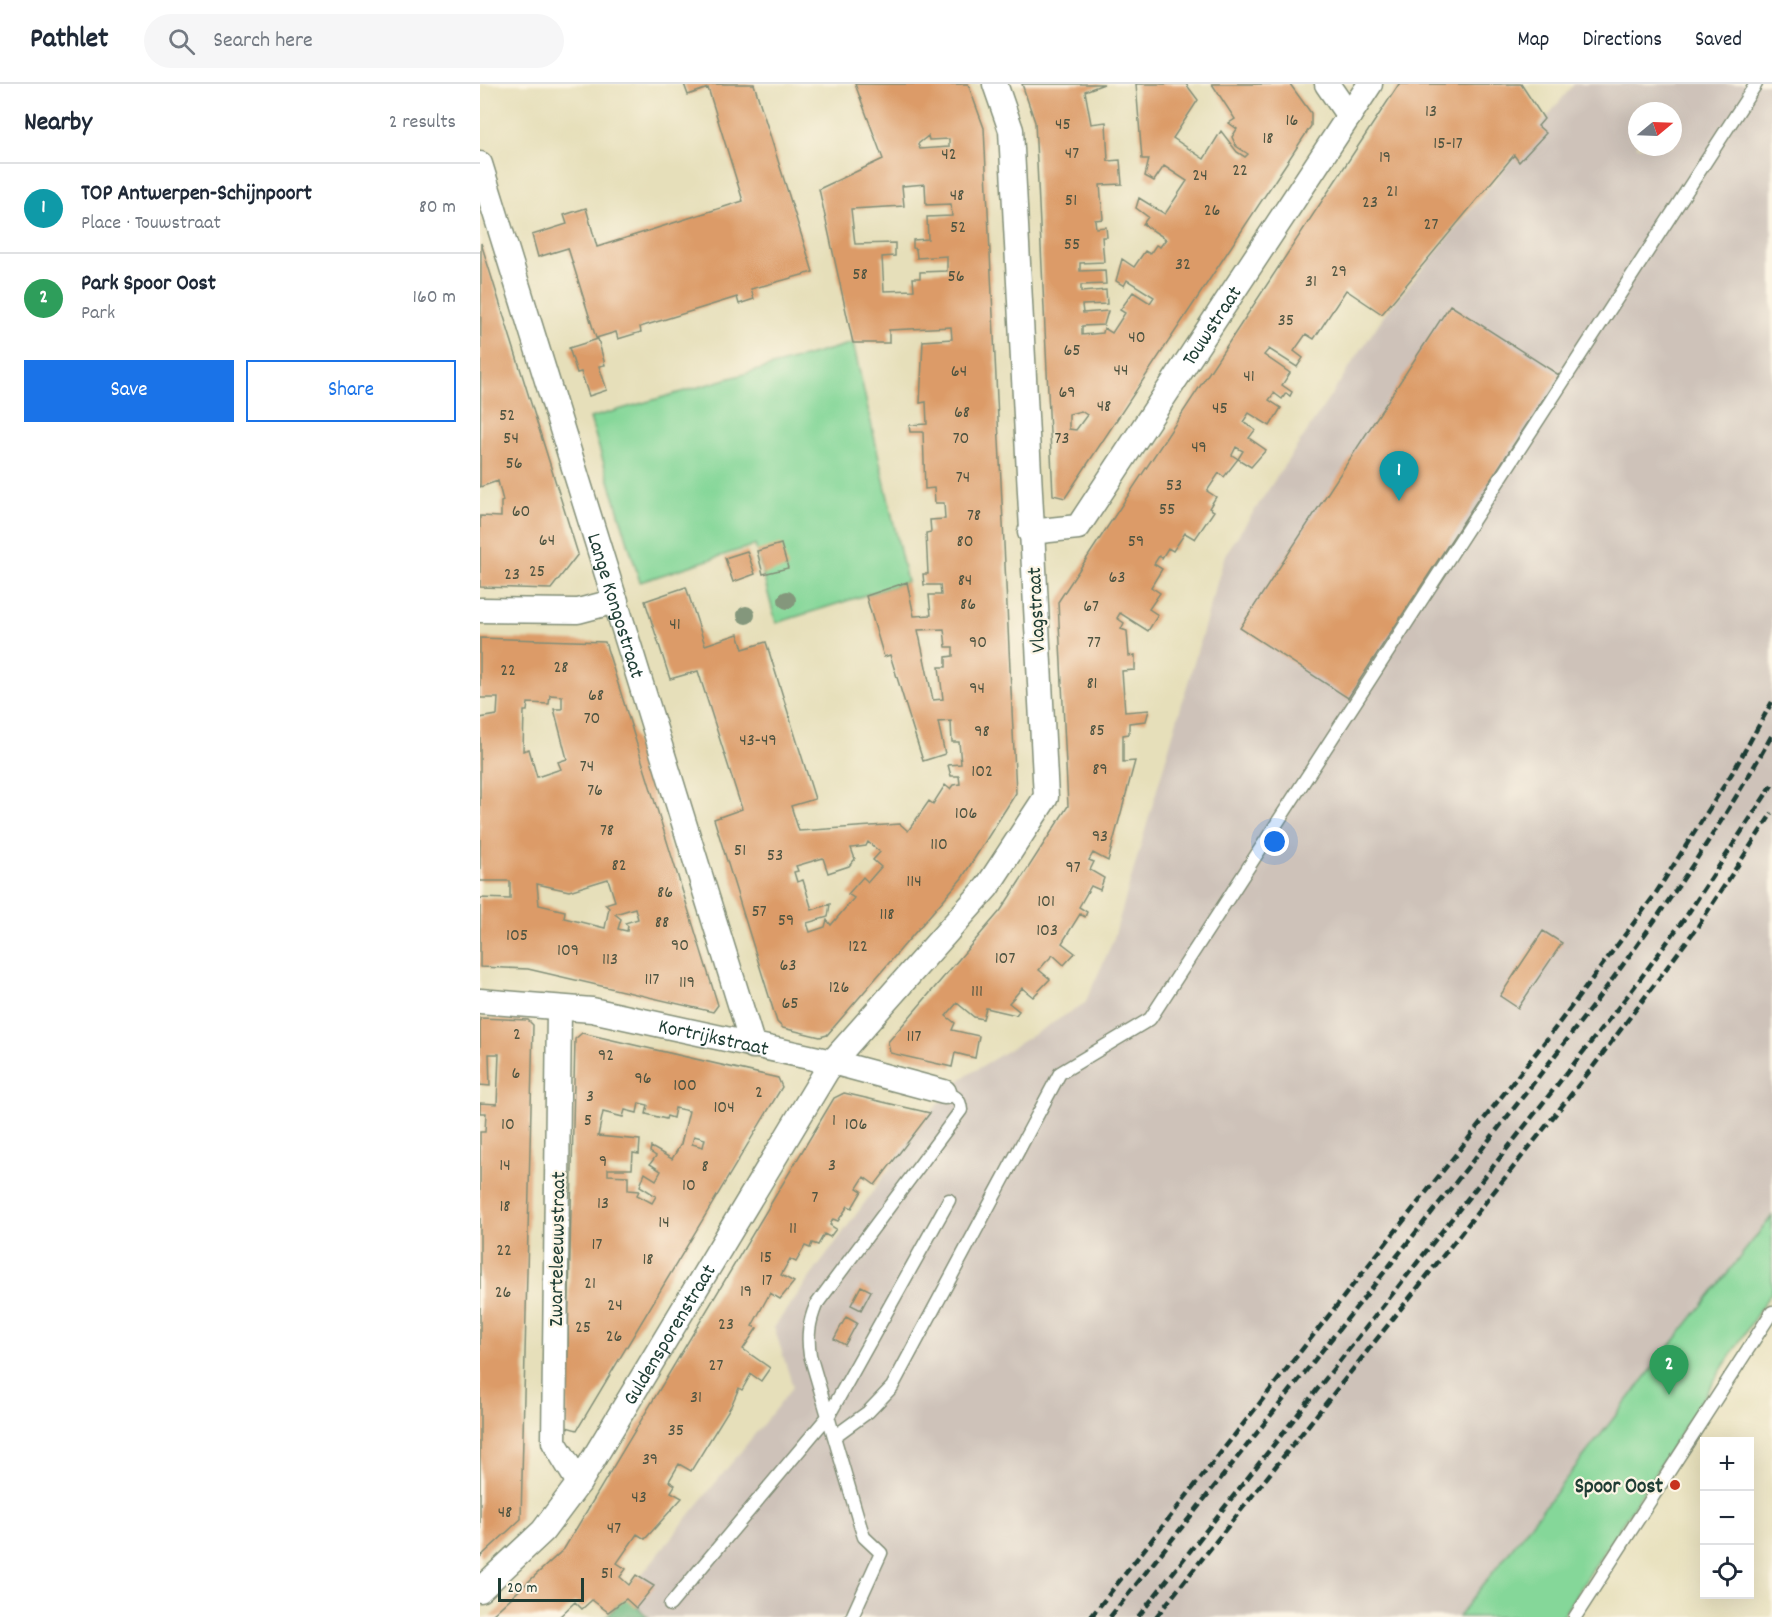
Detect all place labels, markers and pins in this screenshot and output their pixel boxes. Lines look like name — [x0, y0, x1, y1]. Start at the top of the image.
pin: 1 — [1380, 452, 1418, 501]
pin: 2 — [1650, 1346, 1688, 1395]
place label: Spoor Oost — [1575, 1473, 1663, 1503]
marker: Spoor Oost — [1668, 1478, 1682, 1492]

